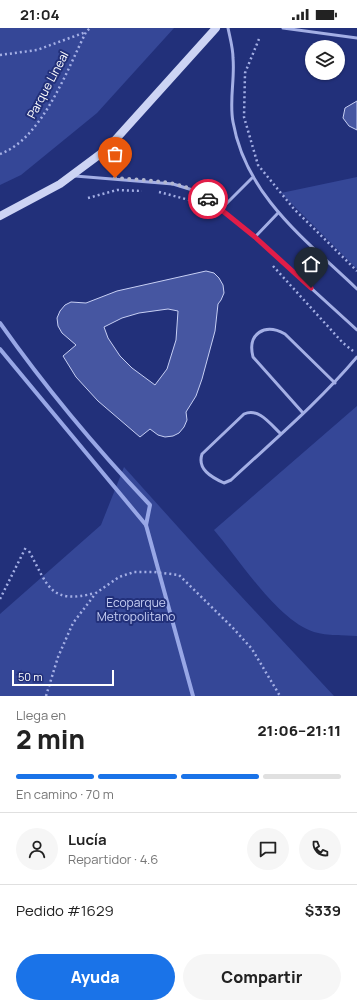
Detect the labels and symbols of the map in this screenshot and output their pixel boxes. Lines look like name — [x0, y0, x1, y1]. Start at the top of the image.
street label: Parque Lineal — [23, 48, 72, 121]
pin — [98, 137, 132, 178]
courier — [188, 179, 228, 219]
pin — [294, 247, 328, 288]
park label: Ecoparque Metropolitano — [97, 594, 175, 625]
scale bar — [12, 668, 114, 687]

